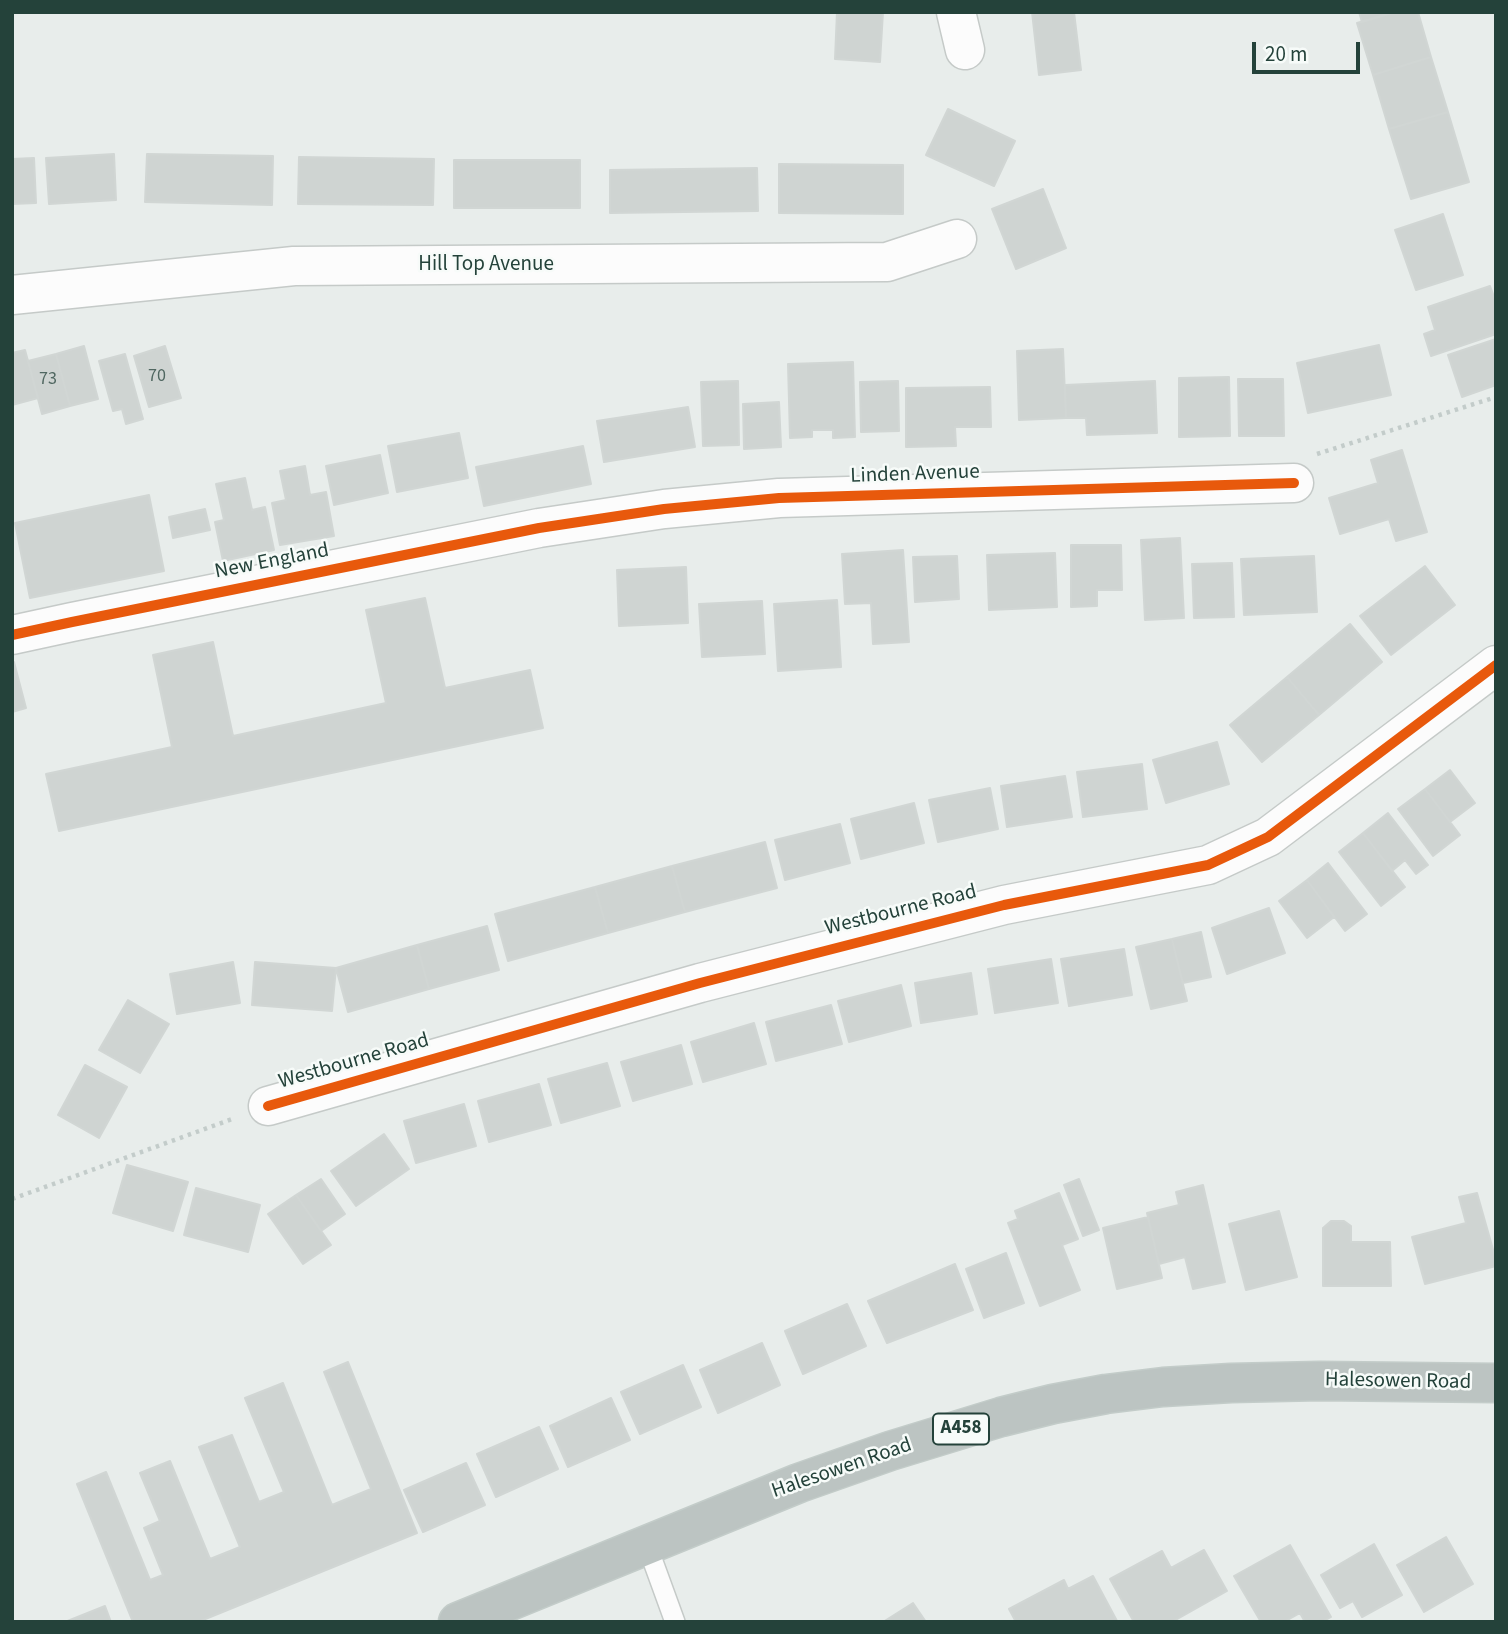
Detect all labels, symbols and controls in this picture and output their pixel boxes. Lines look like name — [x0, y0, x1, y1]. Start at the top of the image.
scale bar — [1256, 28, 1364, 72]
text: 20 m — [1265, 39, 1307, 69]
street label: Hill Top Avenue — [418, 252, 554, 278]
house number: 70 — [148, 366, 166, 388]
house number: 73 — [39, 369, 57, 391]
street label: Linden Avenue — [850, 460, 980, 490]
street label: New England — [213, 539, 331, 585]
street label: Westbourne Road — [823, 880, 979, 942]
street label: Westbourne Road — [276, 1028, 432, 1096]
street label: Halesowen Road — [1325, 1368, 1471, 1396]
road number: A458 — [933, 1414, 989, 1444]
street label: Halesowen Road — [769, 1433, 915, 1505]

